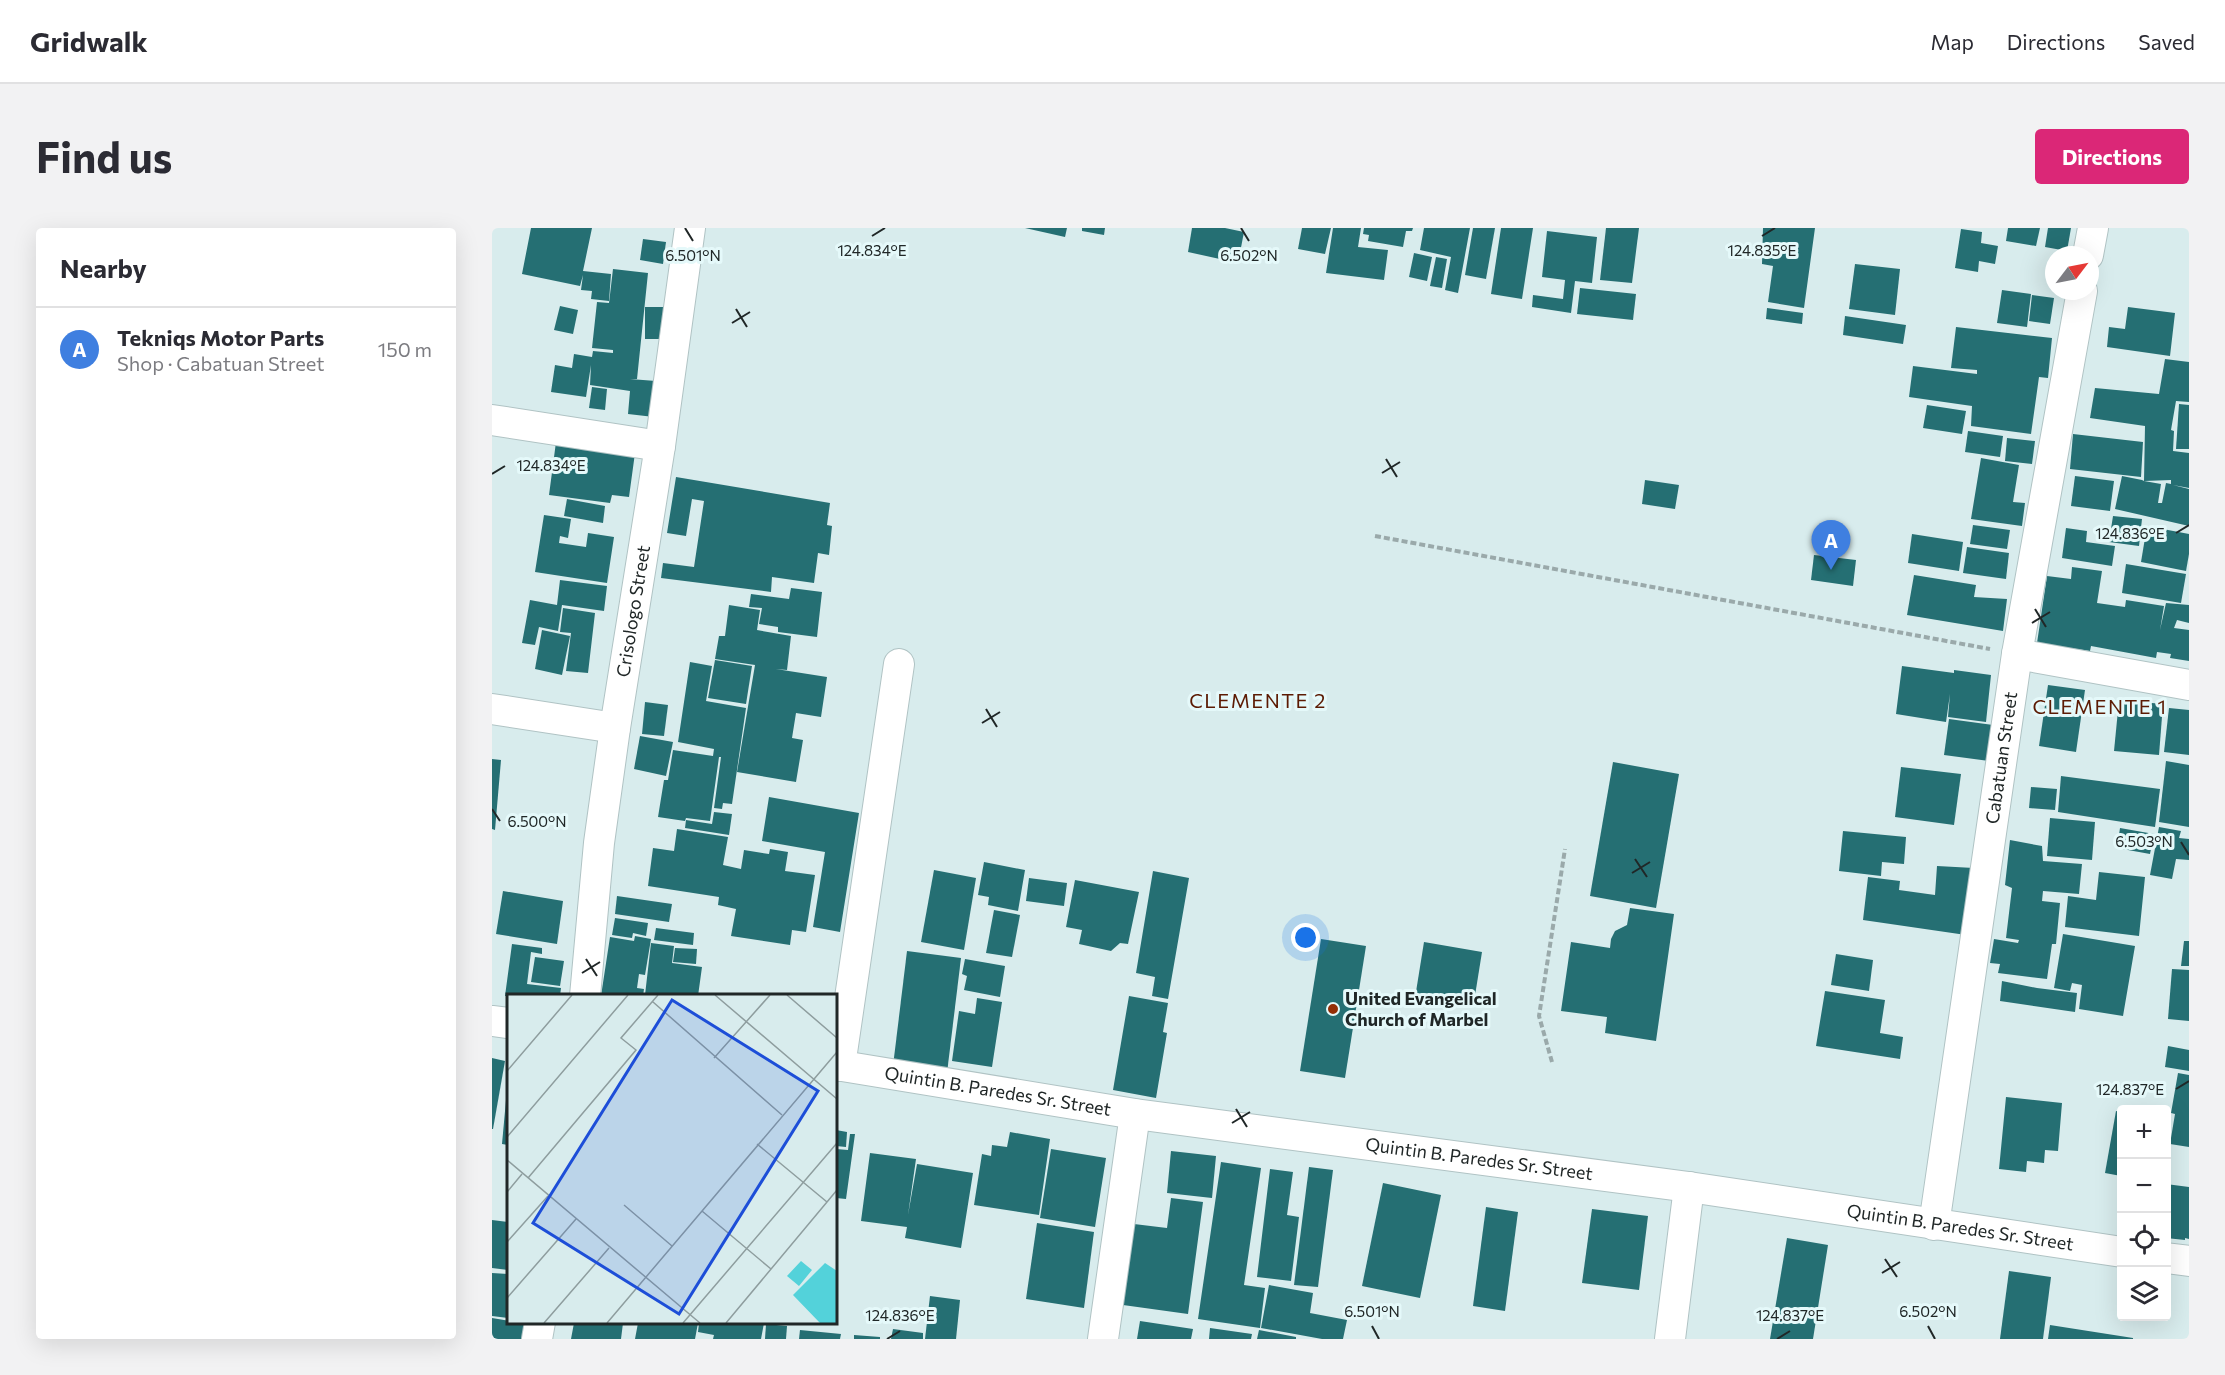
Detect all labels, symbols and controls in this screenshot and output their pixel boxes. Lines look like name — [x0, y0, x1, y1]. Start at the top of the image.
text: Gridwalk — [30, 24, 148, 58]
text: Map — [1931, 29, 1974, 54]
text: Directions — [2007, 29, 2105, 54]
text: Saved — [2138, 29, 2195, 54]
button: Directions — [2035, 129, 2189, 184]
text: Find us — [36, 130, 172, 182]
text: 124.834°E — [837, 241, 907, 259]
text: 124.835°E — [1728, 241, 1797, 259]
text: 6.501°N — [665, 246, 721, 264]
text: 6.502°N — [1220, 246, 1278, 264]
north arrow — [2045, 246, 2099, 300]
text: Nearby — [60, 252, 147, 283]
text: Tekniqs Motor Parts — [117, 324, 324, 351]
text: A — [72, 337, 87, 361]
text: 150 m — [378, 337, 432, 361]
text: Shop · Cabatuan Street — [117, 351, 324, 375]
text: 124.834°E — [516, 456, 586, 474]
pin: A — [1812, 520, 1850, 570]
text: 124.836°E — [2095, 524, 2165, 542]
street label: Crisologo Street — [611, 544, 654, 679]
district label: CLEMENTE 2 — [1189, 688, 1327, 712]
street label: Cabatuan Street — [1980, 690, 2021, 825]
district label: CLEMENTE 1 — [2032, 694, 2168, 718]
text: 6.500°N — [508, 812, 566, 830]
text: 6.503°N — [2115, 832, 2173, 850]
your location — [1291, 923, 1320, 952]
place label: United Evangelical Church of Marbel — [1345, 987, 1497, 1030]
inset map — [507, 994, 837, 1324]
marker: United Evangelical Church of Marbel — [1326, 1002, 1340, 1016]
street label: Quintin B. Paredes Sr. Street — [883, 1061, 1113, 1120]
text: 124.837°E — [2096, 1080, 2164, 1098]
map controls — [2117, 1105, 2171, 1321]
button: + — [2117, 1105, 2171, 1159]
street label: Quintin B. Paredes Sr. Street — [1364, 1132, 1594, 1184]
button: − — [2117, 1159, 2171, 1213]
street label: Quintin B. Paredes Sr. Street — [1845, 1199, 2075, 1255]
button: locate — [2117, 1213, 2171, 1267]
button: layers — [2117, 1267, 2171, 1321]
text: 6.501°N — [1344, 1302, 1400, 1320]
text: 6.502°N — [1899, 1302, 1957, 1320]
text: 124.836°E — [865, 1306, 935, 1324]
text: 124.837°E — [1756, 1306, 1824, 1324]

